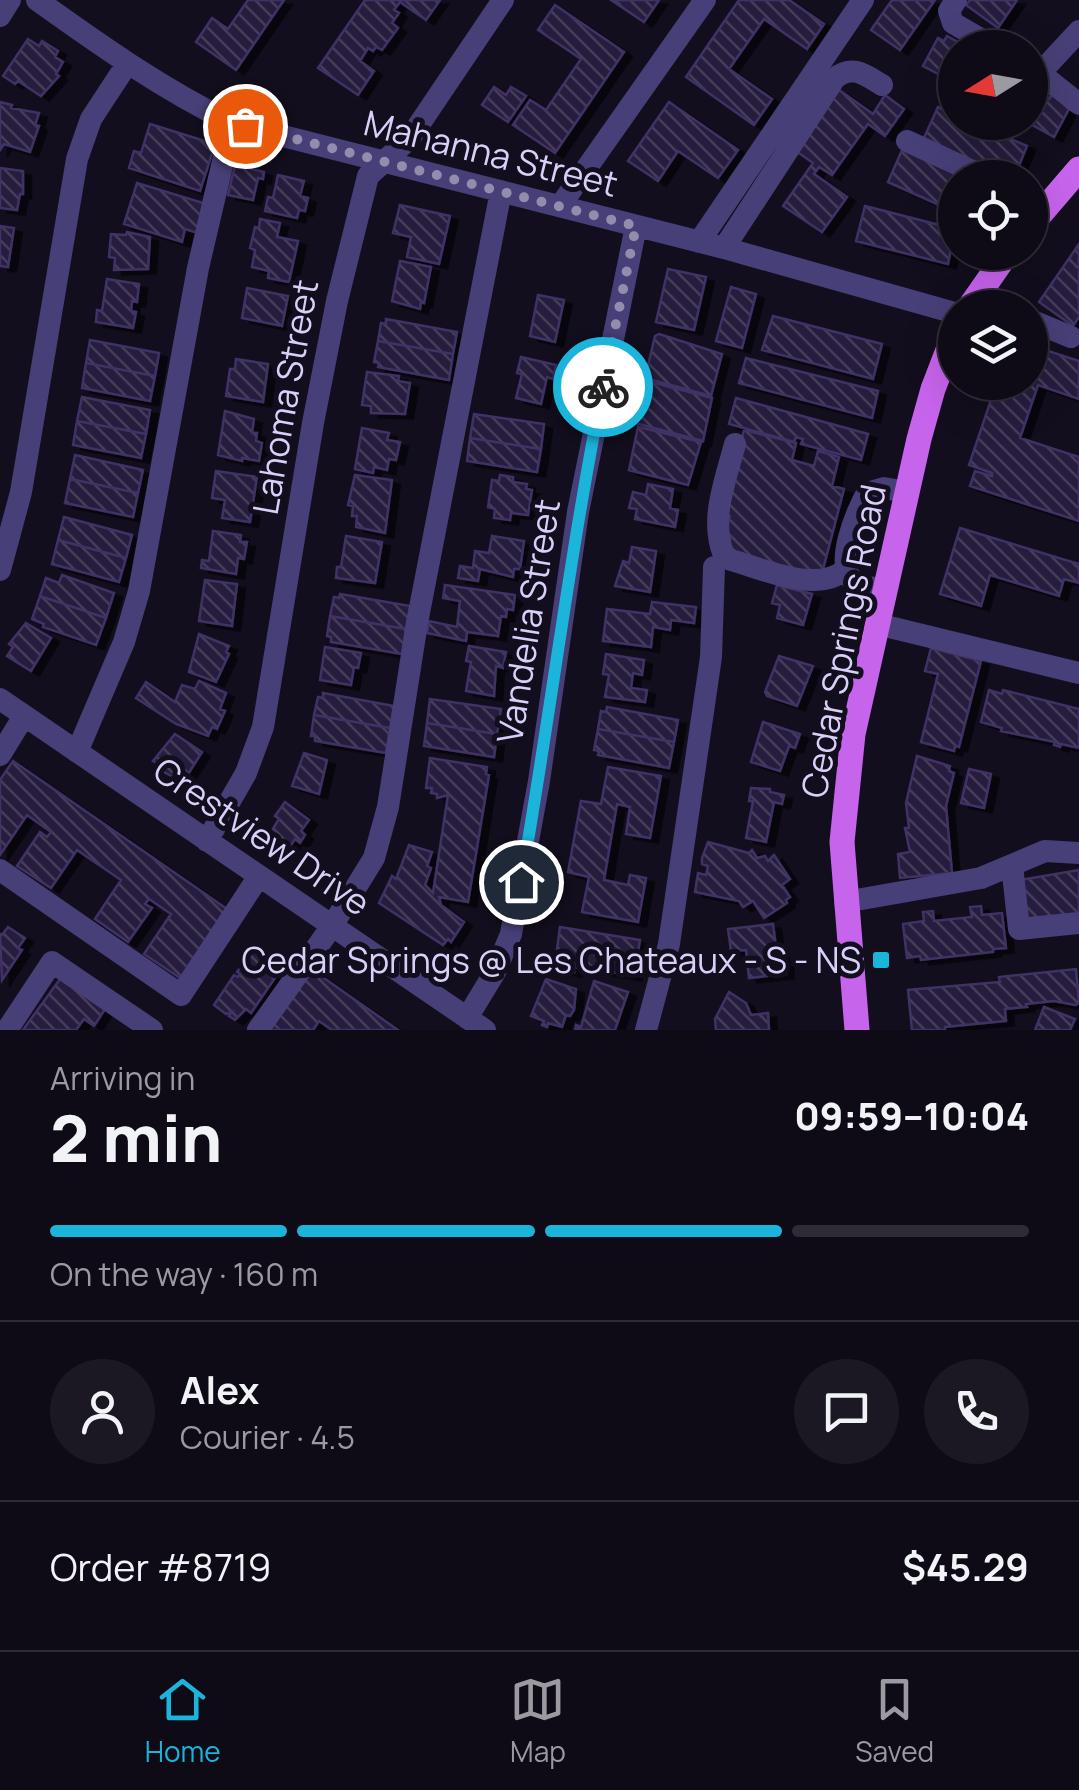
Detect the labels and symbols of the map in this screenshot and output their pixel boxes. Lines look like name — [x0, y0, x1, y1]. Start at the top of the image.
north arrow — [938, 30, 1048, 140]
pin — [203, 84, 288, 169]
street label: Mahanna Street — [359, 98, 623, 208]
street label: Lahoma Street — [241, 276, 329, 518]
courier — [553, 337, 653, 437]
street label: Cedar Springs Road — [789, 480, 897, 802]
street label: Vandelia Street — [485, 496, 571, 746]
street label: Crestview Drive — [144, 746, 380, 926]
pin — [479, 840, 564, 925]
place label: Cedar Springs @ Les Chateaux - S - NS — [242, 936, 861, 984]
marker: Cedar Springs @ Les Chateaux - S - NS — [870, 949, 892, 971]

